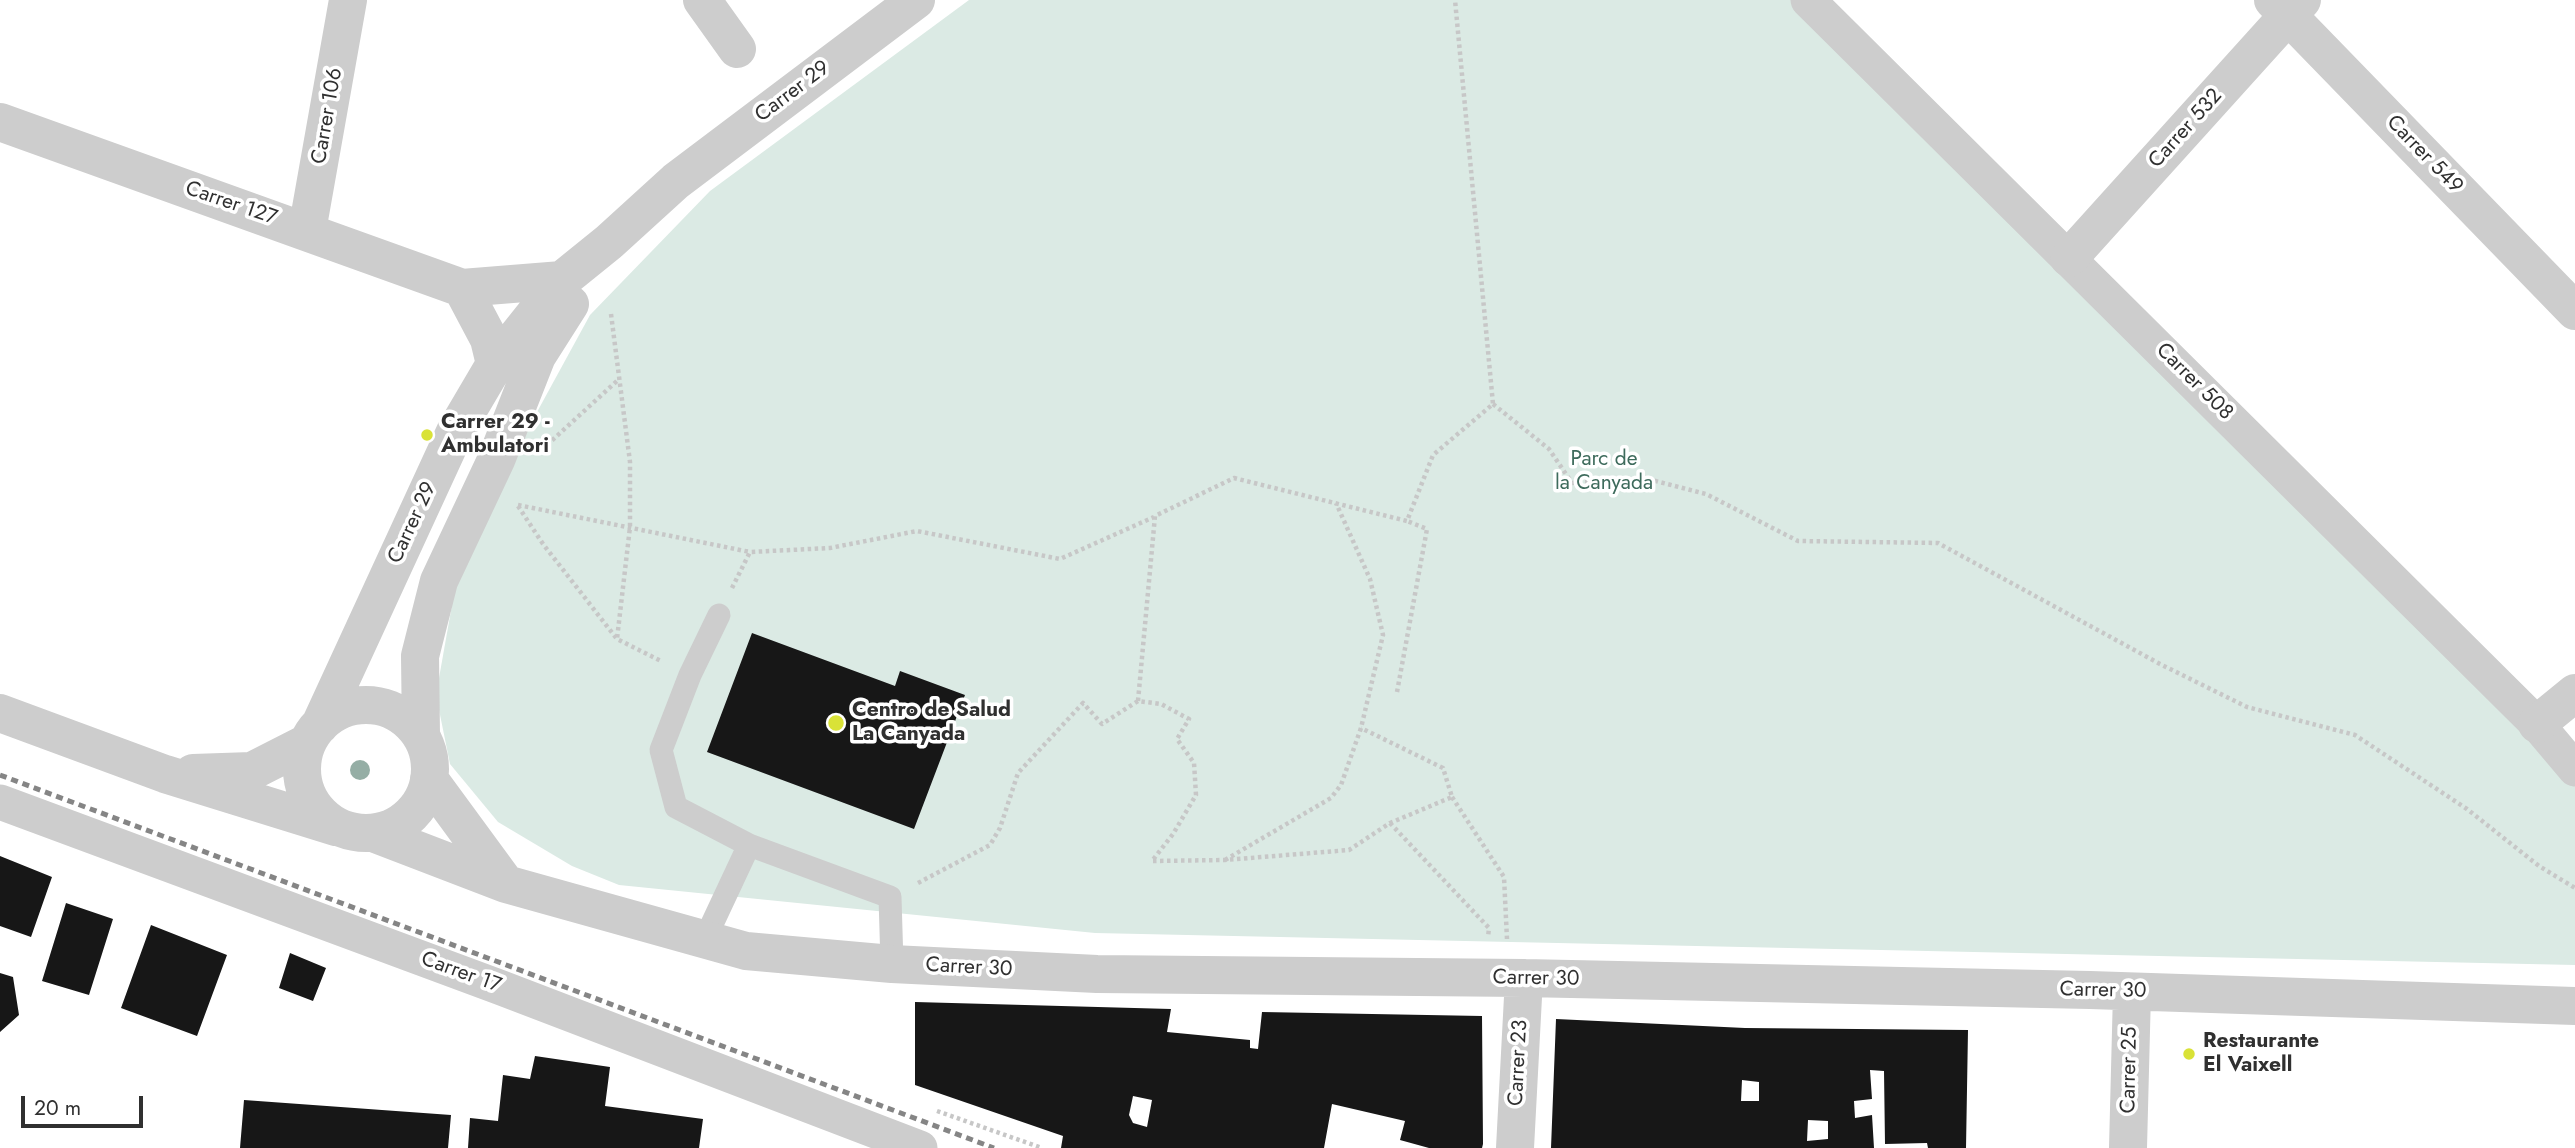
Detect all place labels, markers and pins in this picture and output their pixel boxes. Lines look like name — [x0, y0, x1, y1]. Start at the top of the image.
place label: Carrer 29 - Ambulatori — [441, 410, 550, 460]
marker: Carrer 29 - Ambulatori — [419, 427, 435, 443]
place label: Centro de Salud La Canyada — [852, 698, 1011, 748]
marker: Centro de Salud La Canyada — [826, 713, 846, 733]
place label: Restaurante El Vaixell — [2203, 1029, 2319, 1079]
marker: Restaurante El Vaixell — [2181, 1046, 2197, 1062]

